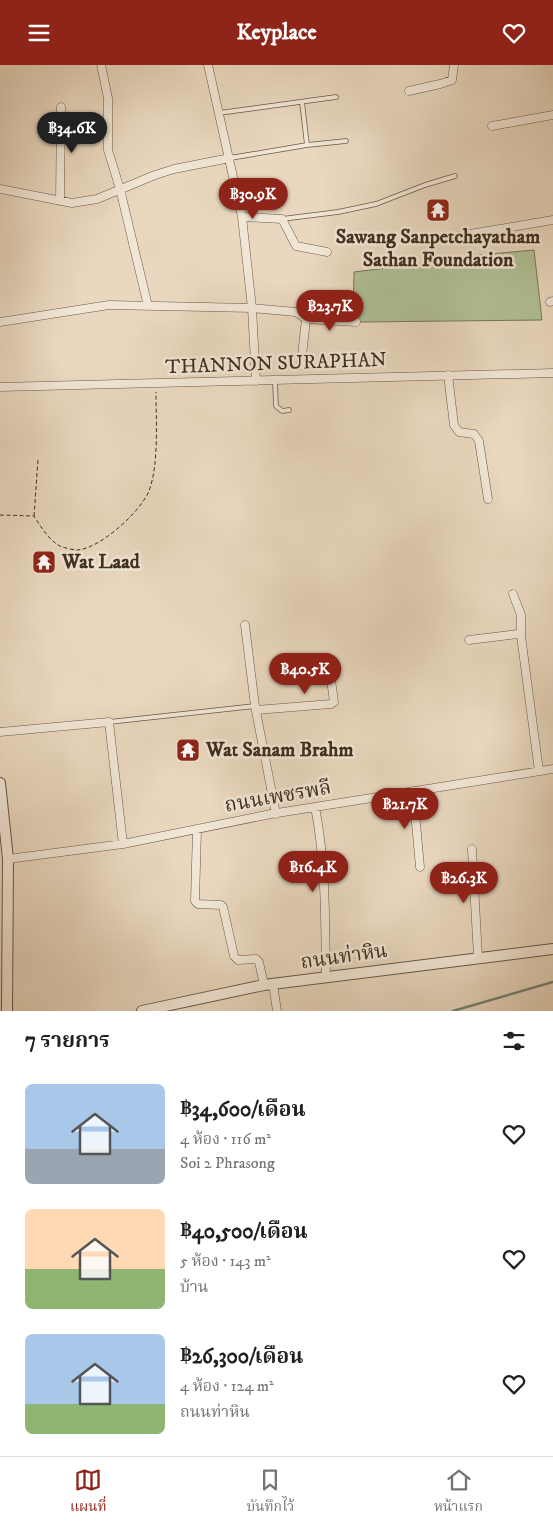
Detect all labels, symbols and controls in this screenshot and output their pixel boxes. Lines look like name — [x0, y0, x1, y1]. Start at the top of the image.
icon: menu — [25, 19, 53, 47]
text: Keyplace — [236, 19, 317, 46]
icon: heart — [500, 19, 528, 47]
pin: ฿34.6K — [31, 111, 113, 154]
text: ฿34.6K — [48, 118, 96, 138]
pin: ฿30.9K — [212, 177, 294, 220]
text: ฿30.9K — [230, 184, 276, 204]
temple icon: Sawang Sanpetchayatham Sathan Foundation — [425, 197, 451, 223]
place label: Sawang Sanpetchayatham Sathan Foundation — [336, 225, 540, 273]
pin: ฿23.7K — [289, 289, 371, 332]
text: ฿23.7K — [307, 296, 353, 316]
street label: THANNON SURAPHAN — [165, 348, 387, 380]
temple icon: Wat Laad — [31, 549, 57, 575]
place label: Wat Laad — [61, 550, 141, 575]
pin: ฿40.5K — [264, 653, 346, 695]
text: ฿40.5K — [280, 659, 330, 679]
temple icon: Wat Sanam Brahm — [175, 737, 201, 763]
place label: Wat Sanam Brahm — [205, 738, 354, 763]
street label: ถนนเพชรพลี — [223, 775, 333, 819]
pin: ฿21.7K — [364, 787, 446, 830]
text: ฿21.7K — [382, 794, 428, 814]
pin: ฿16.4K — [272, 851, 354, 893]
text: ฿16.4K — [289, 857, 337, 877]
pin: ฿26.3K — [423, 861, 505, 904]
text: ฿26.3K — [441, 868, 487, 888]
street label: ถนนท่าหิน — [299, 939, 389, 975]
icon: filters — [500, 1027, 528, 1055]
text: 7 รายการ — [25, 1028, 110, 1054]
text: ฿34,600/เดือน — [180, 1097, 306, 1123]
icon: home — [65, 1104, 125, 1164]
icon: heart — [500, 1120, 528, 1148]
text: 4 ห้อง · 116 m² — [180, 1129, 271, 1149]
text: Soi 2 Phrasong — [180, 1153, 275, 1173]
text: ฿40,500/เดือน — [180, 1219, 308, 1245]
icon: home — [65, 1229, 125, 1289]
icon: heart — [500, 1245, 528, 1273]
text: 5 ห้อง · 143 m² — [180, 1251, 271, 1271]
text: บ้าน — [180, 1277, 208, 1297]
text: ฿26,300/เดือน — [180, 1344, 303, 1370]
icon: home — [65, 1354, 125, 1414]
icon: heart — [500, 1370, 528, 1398]
text: 4 ห้อง · 124 m² — [180, 1376, 274, 1396]
text: ถนนท่าหิน — [180, 1402, 250, 1422]
tab: แผนที่ — [70, 1466, 107, 1518]
tab: บันทึกไว้ — [247, 1466, 294, 1518]
tab: หน้าแรก — [434, 1466, 483, 1518]

